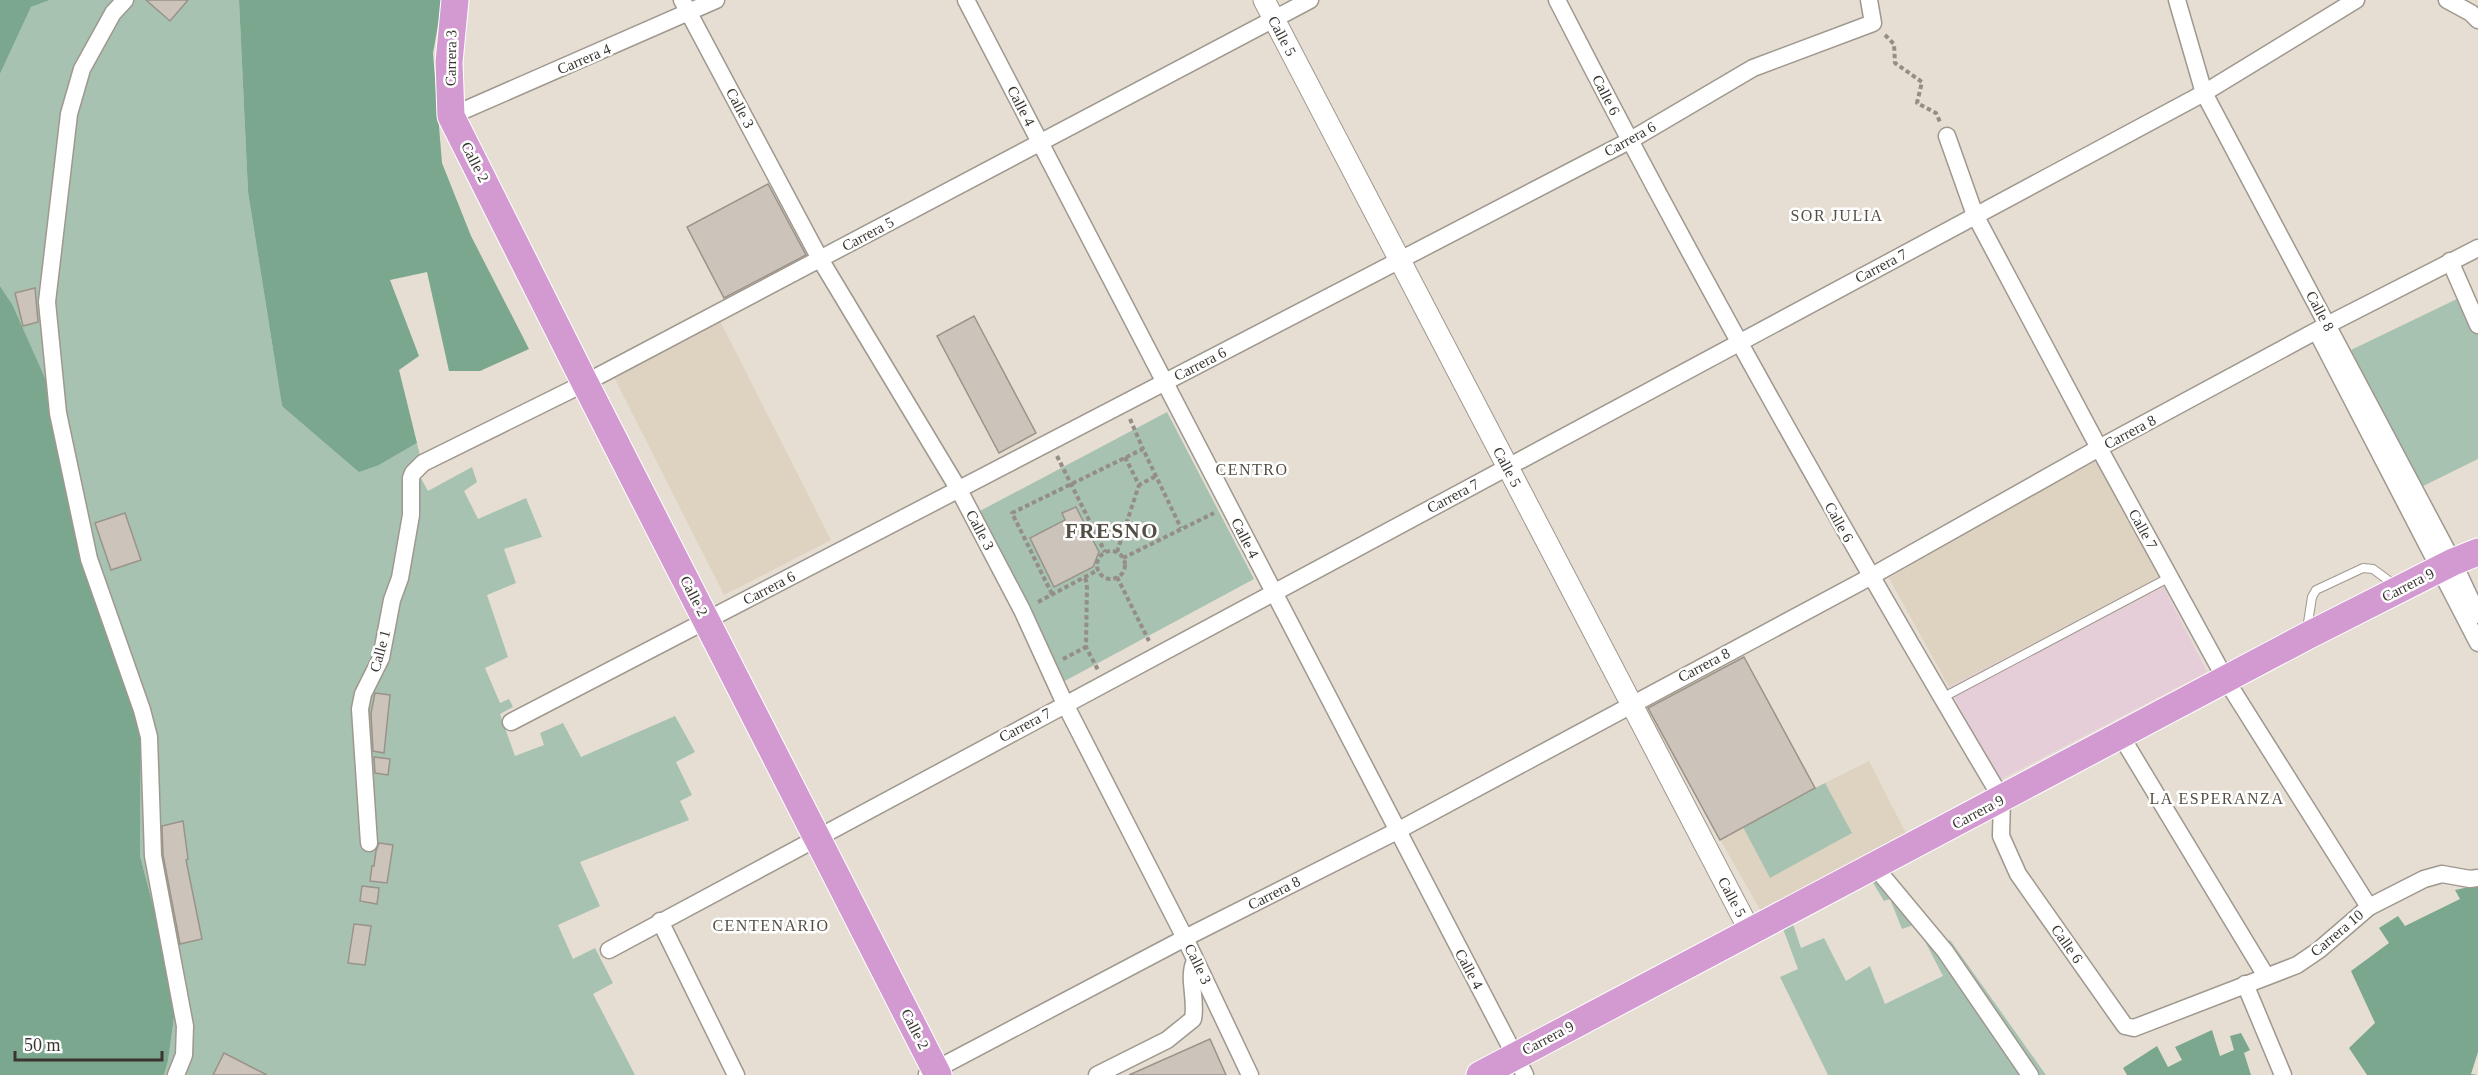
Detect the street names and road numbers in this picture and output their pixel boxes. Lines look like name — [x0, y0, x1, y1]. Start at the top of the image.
street label: Calle 5 — [1265, 13, 1299, 59]
street label: Carrera 3 — [443, 30, 459, 86]
street label: Carrera 4 — [555, 40, 613, 77]
street label: Calle 6 — [1589, 72, 1623, 118]
street label: Calle 4 — [1004, 83, 1038, 129]
street label: Calle 3 — [723, 85, 757, 131]
street label: Carrera 6 — [1602, 118, 1659, 160]
street label: Calle 2 — [458, 139, 492, 185]
street label: Carrera 5 — [839, 214, 897, 254]
street label: Carrera 7 — [1852, 246, 1910, 286]
street label: Calle 8 — [2303, 288, 2337, 334]
street label: Carrera 6 — [1171, 344, 1229, 384]
street label: Carrera 8 — [2101, 412, 2159, 452]
street label: Calle 5 — [1490, 444, 1524, 490]
street label: Carrera 7 — [1424, 476, 1482, 516]
street label: Calle 6 — [1822, 499, 1857, 545]
street label: Calle 7 — [2126, 506, 2161, 552]
street label: Calle 3 — [963, 507, 997, 553]
street label: Calle 4 — [1228, 515, 1262, 561]
street label: Carrera 9 — [2379, 565, 2437, 605]
street label: Carrera 6 — [740, 568, 798, 608]
street label: Calle 2 — [677, 573, 711, 619]
street label: Calle 1 — [367, 628, 393, 674]
street label: Carrera 8 — [1675, 645, 1733, 685]
street label: Carrera 7 — [996, 705, 1054, 745]
street label: Carrera 9 — [1949, 792, 2007, 832]
street label: Carrera 8 — [1245, 873, 1303, 913]
street label: Calle 5 — [1715, 874, 1749, 920]
street label: Carrera 10 — [2307, 906, 2367, 960]
street label: Calle 6 — [2048, 922, 2086, 967]
street label: Calle 3 — [1181, 941, 1215, 987]
street label: Calle 4 — [1452, 946, 1486, 992]
street label: Calle 2 — [898, 1006, 932, 1052]
street label: Carrera 9 — [1519, 1018, 1577, 1058]

